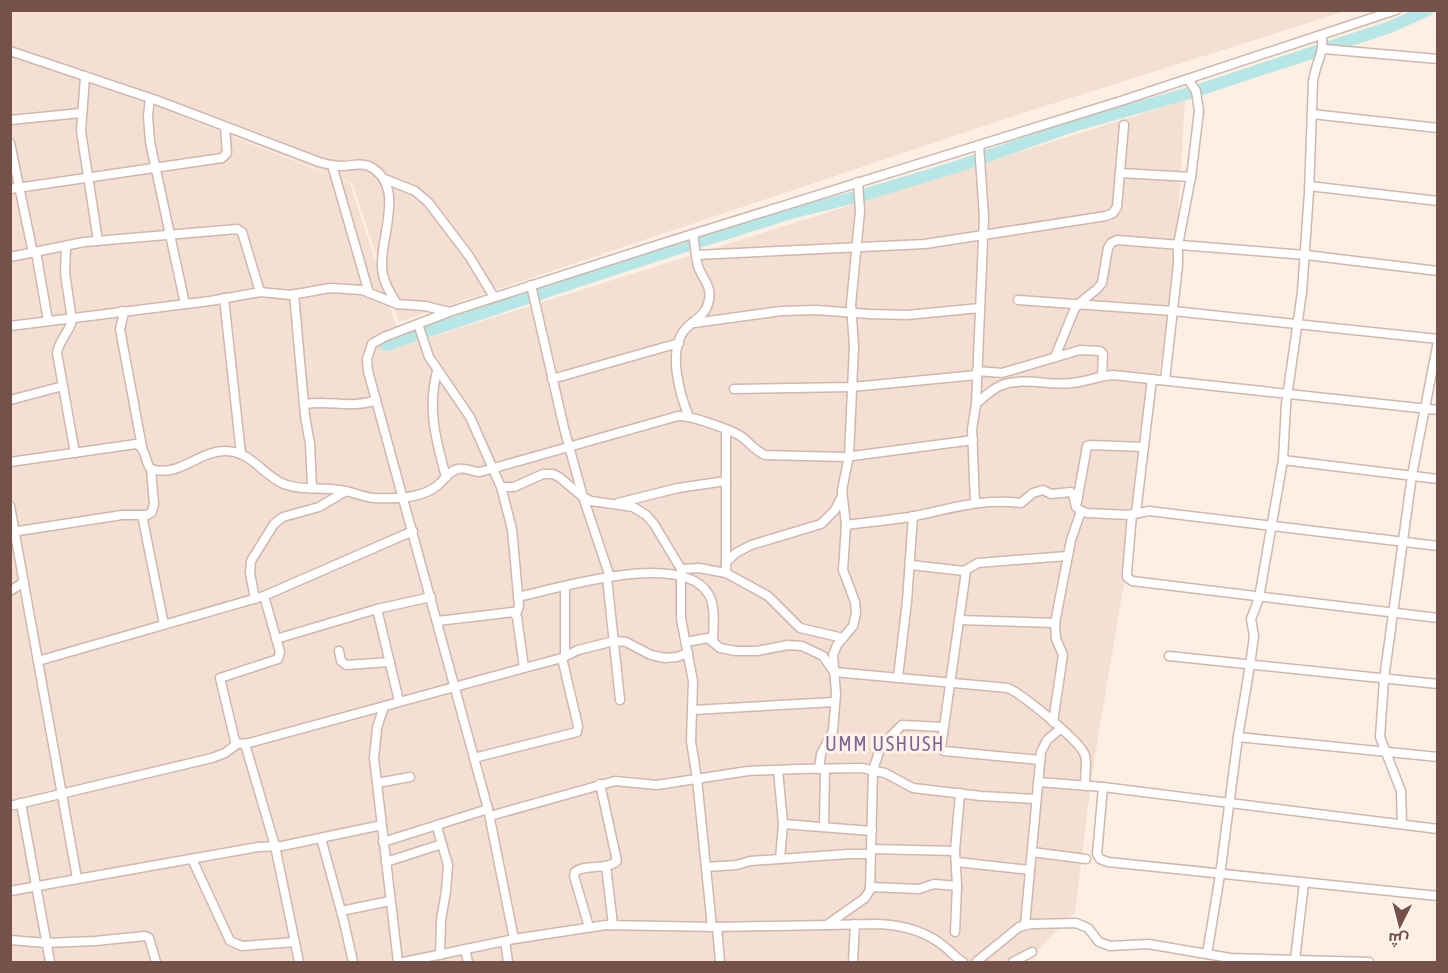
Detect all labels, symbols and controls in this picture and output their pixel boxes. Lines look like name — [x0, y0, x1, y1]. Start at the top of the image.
district label: UMM USHUSH — [825, 732, 945, 755]
north arrow — [1370, 895, 1430, 955]
text: ش — [1387, 929, 1410, 950]

